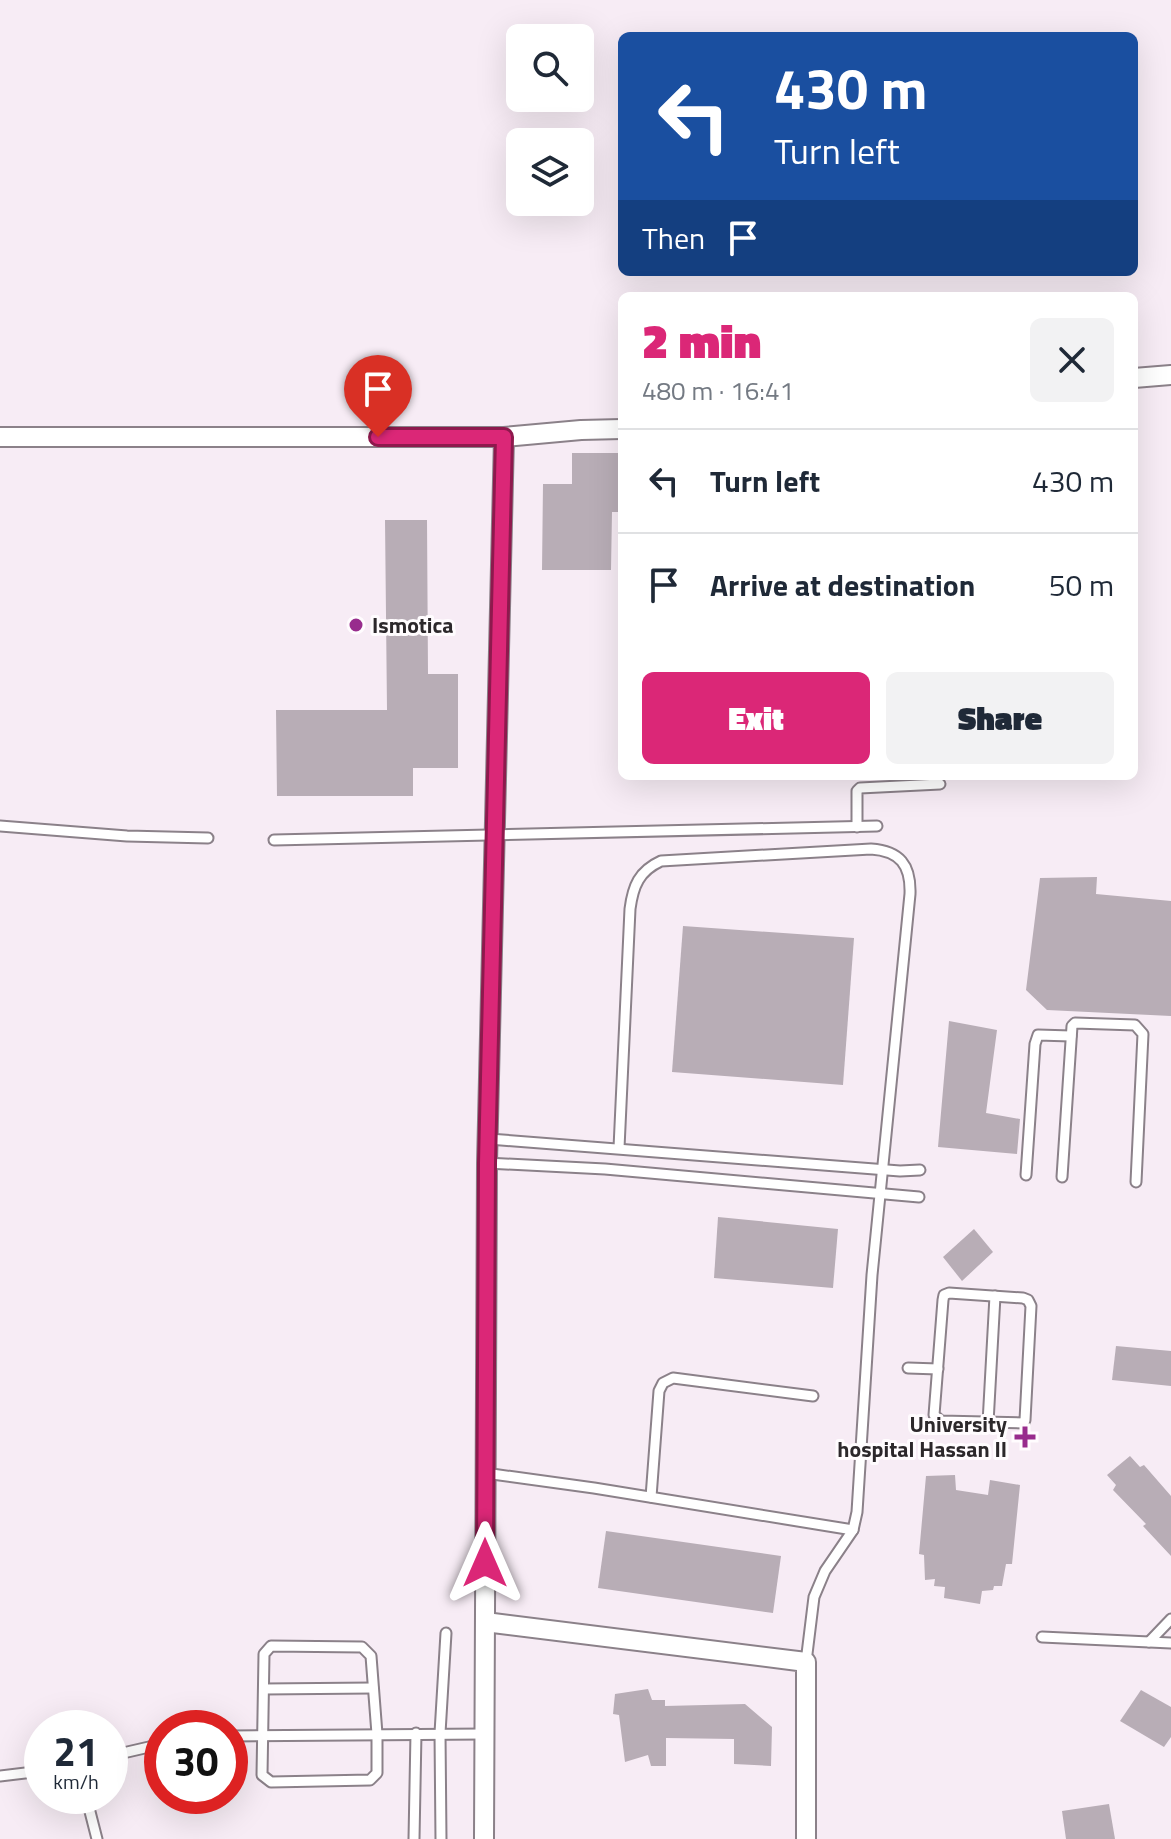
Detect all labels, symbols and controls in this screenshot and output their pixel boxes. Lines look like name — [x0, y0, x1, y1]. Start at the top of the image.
map controls — [506, 24, 594, 216]
button: search — [506, 24, 594, 112]
text: 430 m — [774, 46, 927, 131]
icon: left — [642, 64, 746, 168]
text: Turn left — [774, 123, 900, 178]
button: layers — [506, 128, 594, 216]
text: Then — [642, 215, 705, 261]
icon: arrive — [721, 216, 765, 260]
text: 2 min — [642, 304, 761, 377]
button: close — [1030, 318, 1114, 402]
pin — [344, 355, 412, 437]
icon: arrive — [356, 367, 400, 411]
text: 480 m · 16:41 — [642, 371, 794, 410]
text: Turn left — [710, 458, 820, 504]
text: 430 m — [1032, 458, 1114, 504]
icon: left — [642, 459, 686, 503]
text: Arrive at destination — [710, 562, 975, 608]
text: 50 m — [1049, 562, 1114, 608]
icon: arrive — [642, 563, 686, 607]
place label: Ismotica — [372, 608, 454, 642]
marker: Ismotica — [347, 616, 365, 634]
button: Exit — [642, 672, 870, 764]
button: Share — [886, 672, 1114, 764]
place label: University hospital Hassan II — [837, 1407, 1007, 1466]
marker: University hospital Hassan II — [1014, 1426, 1036, 1448]
position arrow — [443, 1521, 527, 1605]
speed limit sign: 30 — [144, 1710, 248, 1814]
text: 21 — [54, 1721, 98, 1782]
text: km/h — [53, 1766, 99, 1797]

